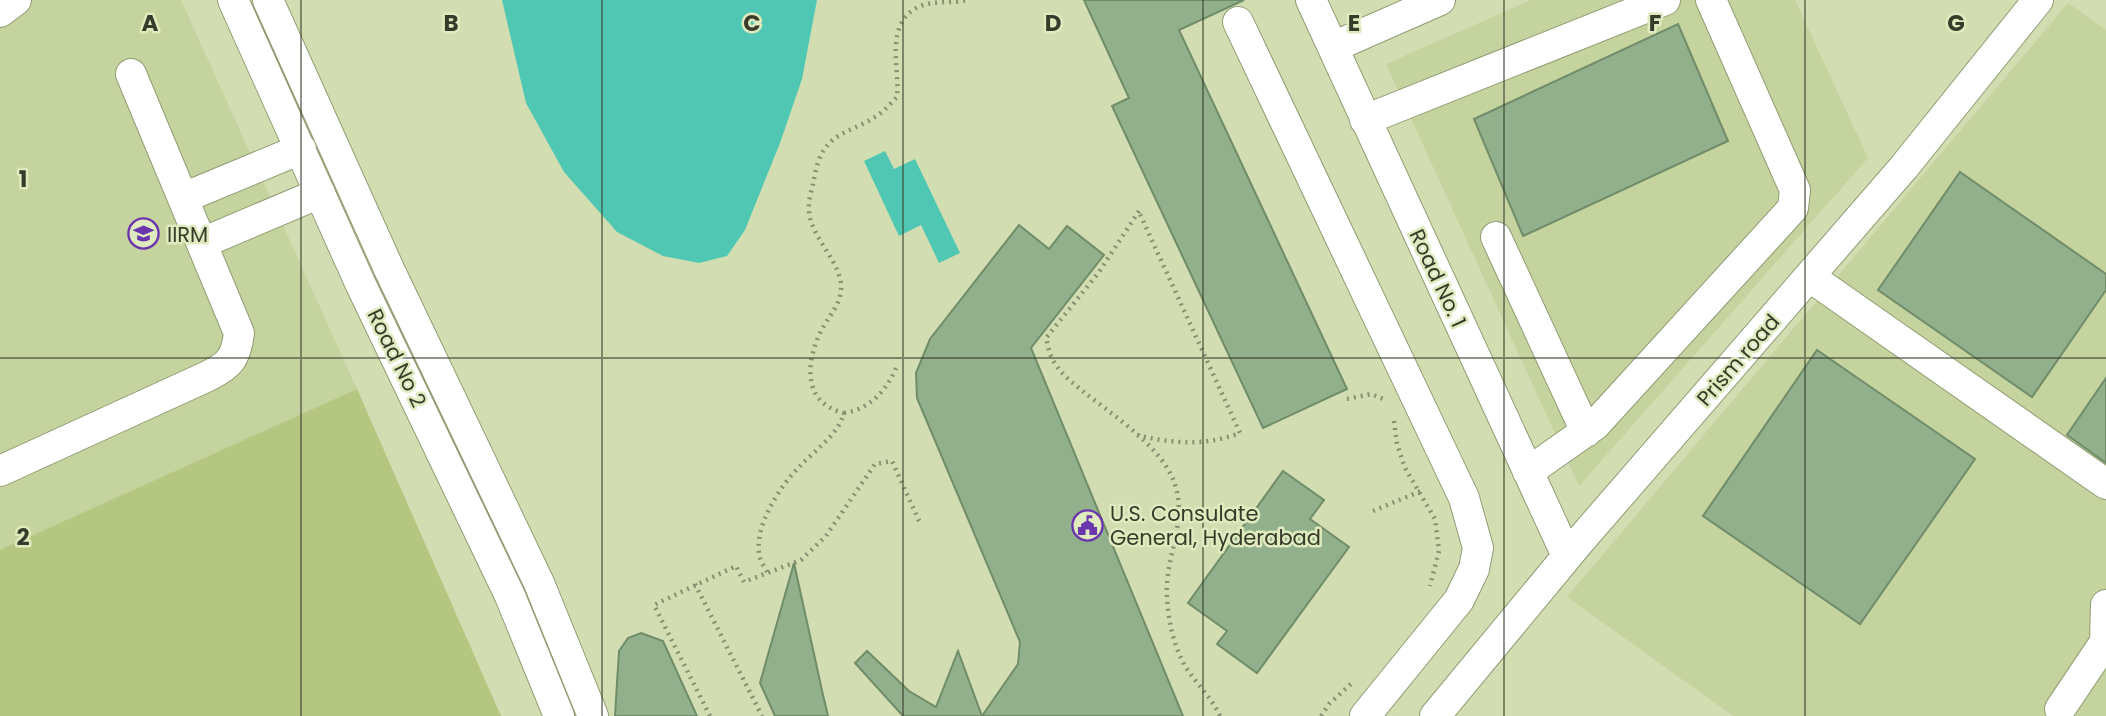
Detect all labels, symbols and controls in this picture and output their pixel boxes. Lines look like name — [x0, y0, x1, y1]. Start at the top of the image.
text: A — [142, 7, 159, 39]
text: B — [443, 7, 459, 39]
text: C — [743, 7, 761, 39]
text: D — [1045, 7, 1061, 39]
text: E — [1348, 7, 1360, 39]
text: F — [1649, 7, 1661, 39]
text: G — [1947, 7, 1965, 39]
text: 1 — [19, 163, 27, 195]
school or university icon: IIRM — [127, 217, 161, 251]
place label: IIRM — [167, 220, 208, 249]
street label: Road No. 1 — [1403, 224, 1473, 332]
street label: Road No 2 — [361, 304, 433, 412]
street label: Prism road — [1690, 308, 1786, 412]
place label: U.S. Consulate General, Hyderabad — [1110, 499, 1321, 552]
public building icon: U.S. Consulate General, Hyderabad — [1070, 508, 1104, 542]
text: 2 — [16, 521, 30, 553]

